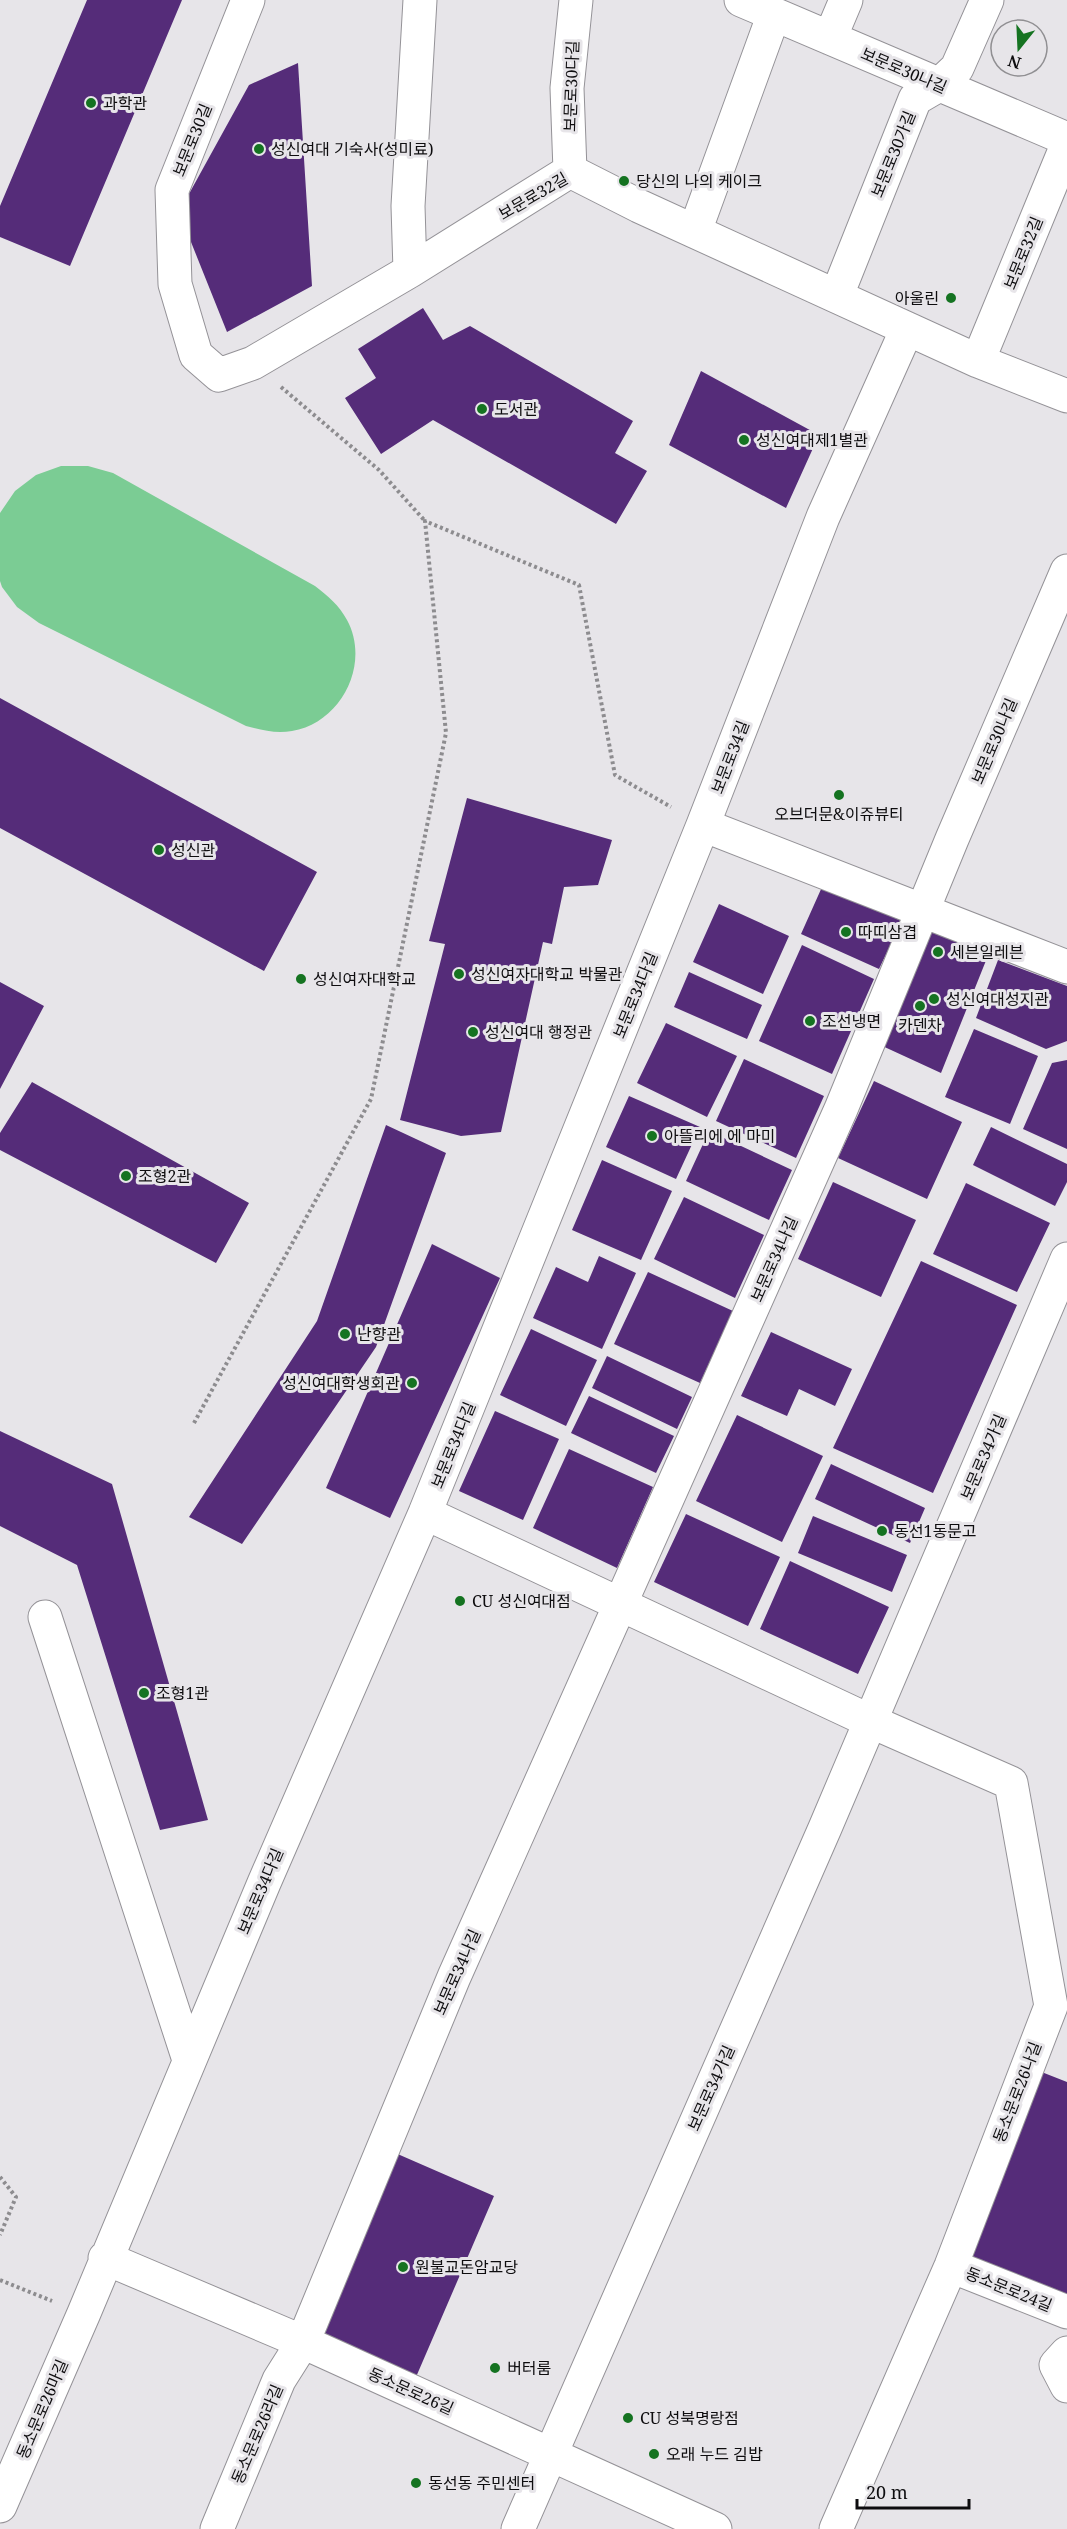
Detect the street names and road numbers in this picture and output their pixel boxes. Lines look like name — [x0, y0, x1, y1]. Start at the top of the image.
street label: 보문로30다길 — [558, 40, 584, 132]
street label: 보문로30나길 — [858, 42, 950, 98]
street label: 보문로30길 — [167, 100, 217, 180]
street label: 보문로30가길 — [866, 107, 920, 201]
street label: 보문로32길 — [494, 167, 572, 225]
street label: 보문로32길 — [998, 213, 1048, 293]
street label: 보문로30나길 — [966, 695, 1022, 787]
street label: 보문로34길 — [706, 717, 754, 797]
street label: 보문로34다길 — [608, 948, 662, 1042]
street label: 보문로34나길 — [745, 1213, 803, 1305]
street label: 보문로34다길 — [426, 1398, 480, 1492]
street label: 보문로34가길 — [955, 1411, 1011, 1503]
street label: 보문로34다길 — [232, 1845, 288, 1937]
street label: 보문로34나길 — [428, 1926, 486, 2018]
street label: 동소문로26나길 — [988, 2038, 1046, 2146]
street label: 보문로34가길 — [682, 2042, 740, 2134]
street label: 동소문로24길 — [962, 2262, 1056, 2316]
street label: 동소문로26마길 — [11, 2356, 73, 2462]
street label: 동소문로26길 — [365, 2362, 457, 2420]
street label: 동소문로26라길 — [226, 2381, 288, 2487]

